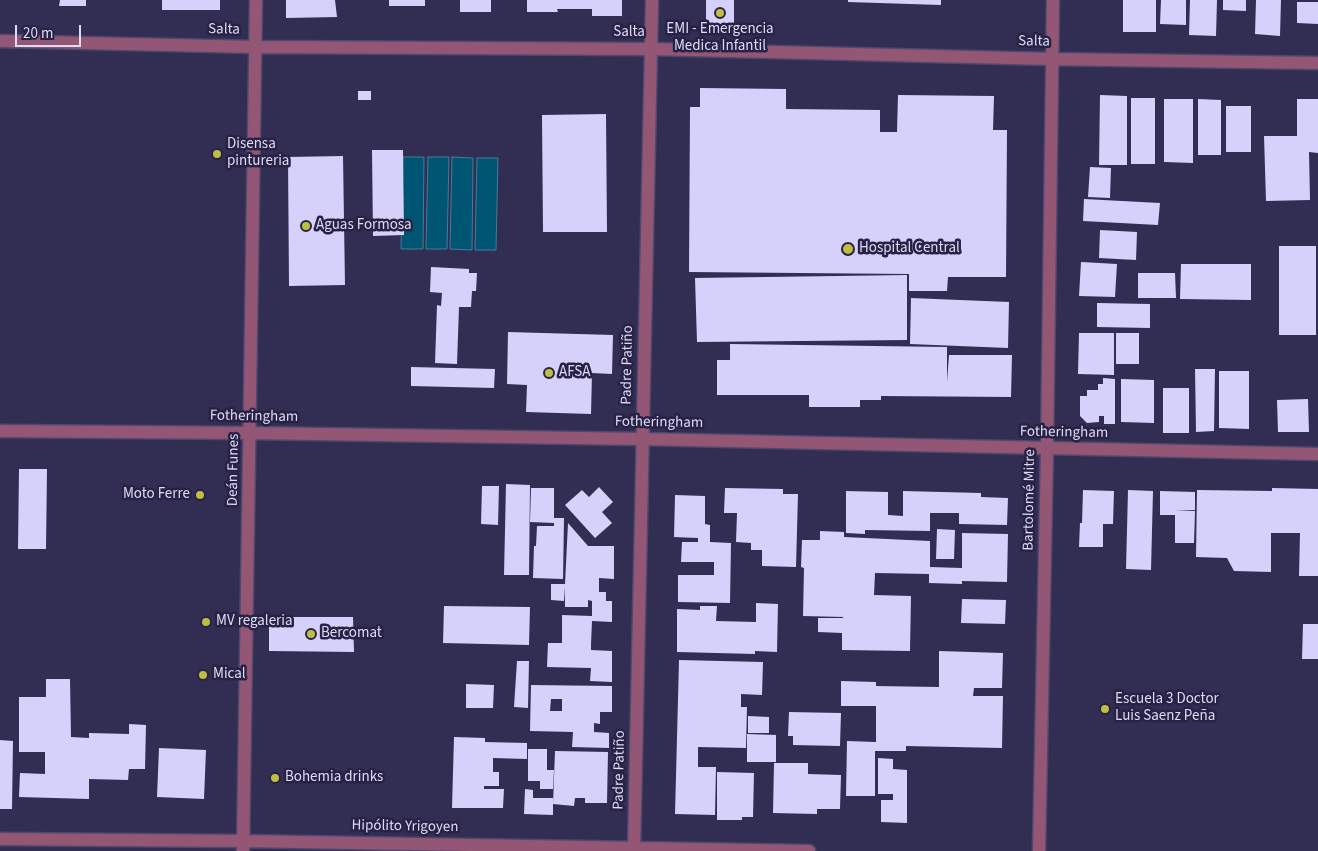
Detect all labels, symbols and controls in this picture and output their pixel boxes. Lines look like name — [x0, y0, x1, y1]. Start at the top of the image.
marker: EMI - Emergencia Medica Infantil — [714, 7, 726, 19]
scale bar — [18, 15, 84, 47]
street label: Salta — [208, 21, 240, 39]
place label: EMI - Emergencia Medica Infantil — [666, 21, 774, 56]
text: 20 m — [23, 23, 53, 44]
street label: Salta — [613, 24, 645, 42]
street label: Salta — [1018, 33, 1050, 51]
place label: Disensa pintureria — [227, 136, 289, 171]
marker: Disensa pintureria — [211, 148, 223, 160]
place label: Aguas Formosa — [316, 217, 412, 235]
marker: Aguas Formosa — [300, 220, 312, 232]
place label: Hospital Central — [859, 240, 960, 258]
marker: Hospital Central — [841, 242, 855, 256]
street label: Padre Patiño — [618, 325, 638, 405]
place label: AFSA — [559, 364, 590, 382]
marker: AFSA — [543, 367, 555, 379]
street label: Fotheringham — [210, 407, 298, 427]
street label: Fotheringham — [615, 413, 703, 433]
street label: Fotheringham — [1020, 423, 1108, 443]
street label: Deán Funes — [224, 434, 244, 506]
street label: Bartolomé Mitre — [1020, 449, 1040, 551]
place label: Moto Ferre — [123, 486, 190, 504]
marker: Moto Ferre — [194, 489, 206, 501]
place label: MV regaleria — [216, 613, 293, 631]
marker: MV regaleria — [200, 616, 212, 628]
place label: Bercomat — [321, 625, 382, 643]
marker: Bercomat — [305, 628, 317, 640]
place label: Mical — [213, 666, 246, 684]
marker: Mical — [197, 669, 209, 681]
place label: Escuela 3 Doctor Luis Saenz Peña — [1115, 691, 1219, 726]
marker: Escuela 3 Doctor Luis Saenz Peña — [1099, 703, 1111, 715]
street label: Padre Patiño — [610, 730, 630, 810]
place label: Bohemia drinks — [285, 769, 383, 787]
marker: Bohemia drinks — [269, 772, 281, 784]
street label: Hipólito Yrigoyen — [351, 817, 459, 837]

